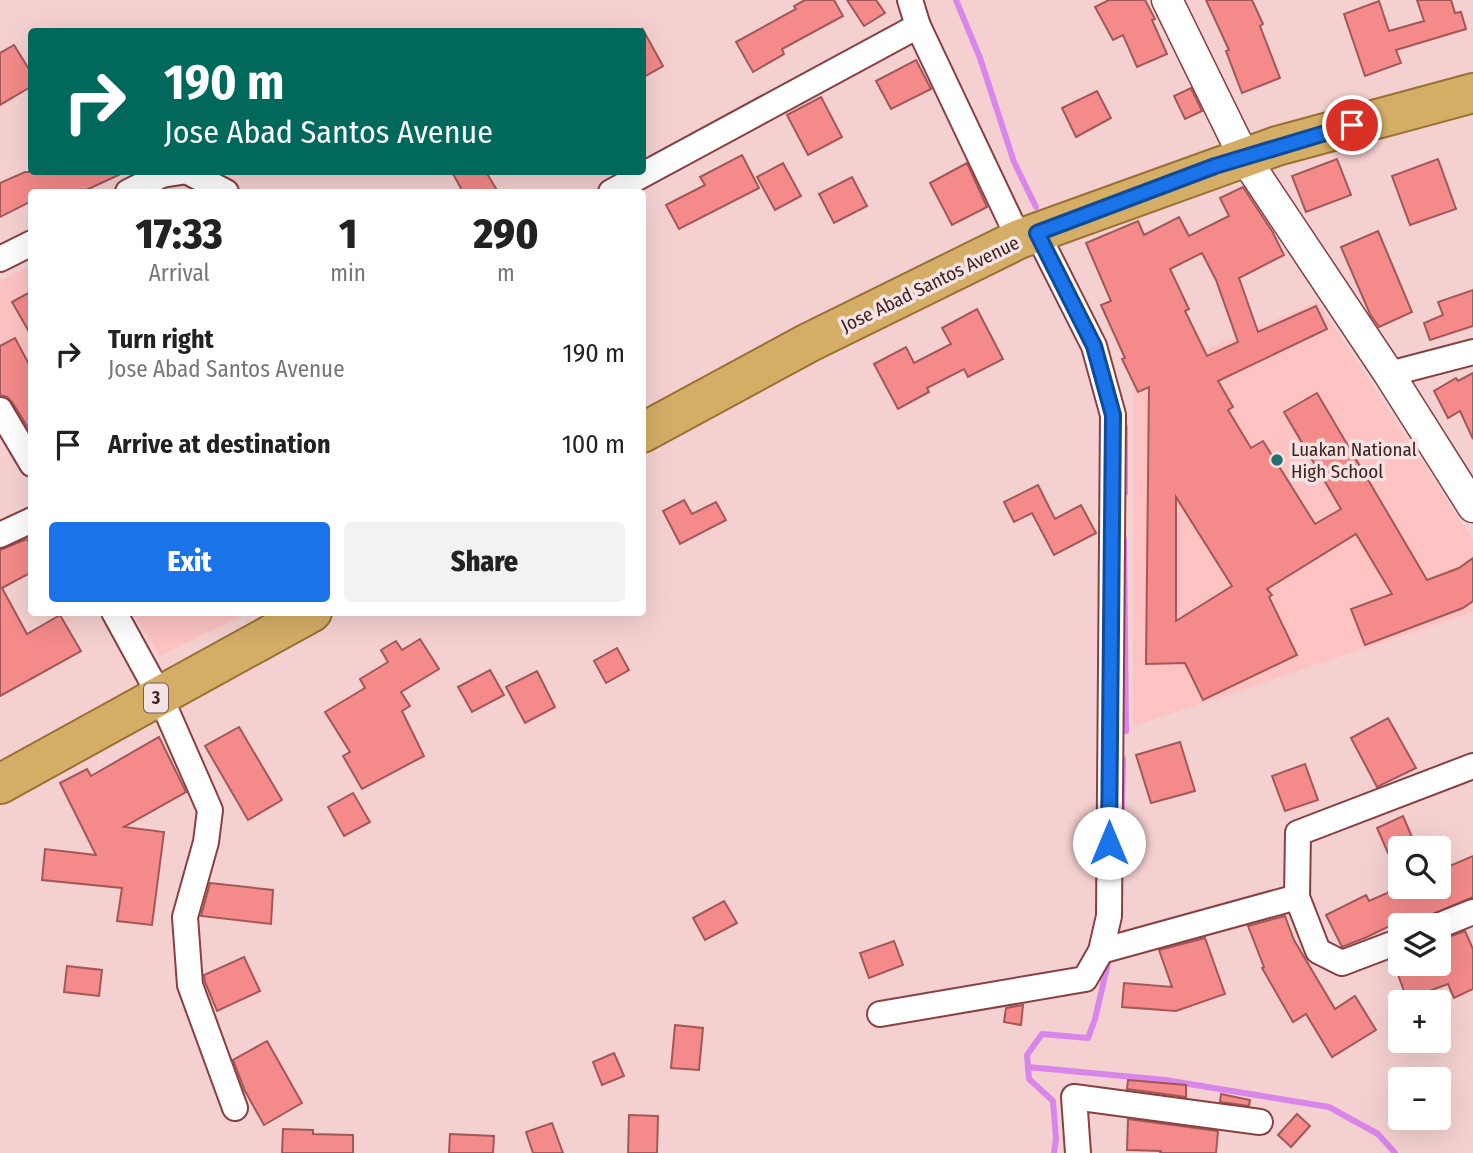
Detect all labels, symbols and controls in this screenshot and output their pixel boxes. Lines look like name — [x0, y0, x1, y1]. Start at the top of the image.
text: 190 m — [164, 53, 284, 112]
icon: right — [49, 56, 140, 147]
pin — [1322, 95, 1382, 155]
icon: arrive — [1333, 106, 1371, 144]
text: Jose Abad Santos Avenue — [164, 113, 493, 151]
text: 17:33 — [136, 209, 223, 259]
text: 1 — [339, 209, 357, 259]
text: 290 — [473, 209, 538, 259]
street label: Jose Abad Santos Avenue — [837, 231, 1023, 337]
text: Arrival — [149, 259, 210, 287]
text: min — [330, 259, 366, 287]
text: m — [497, 259, 515, 287]
text: Turn right — [108, 324, 214, 355]
icon: right — [49, 335, 87, 373]
text: 190 m — [563, 338, 625, 369]
text: Jose Abad Santos Avenue — [108, 355, 345, 383]
icon: arrive — [49, 426, 87, 464]
text: Arrive at destination — [108, 429, 331, 460]
text: 100 m — [562, 429, 625, 460]
place label: Luakan National High School — [1291, 438, 1417, 483]
marker: Luakan National High School — [1269, 452, 1285, 468]
button: Exit — [49, 522, 330, 602]
button: Share — [344, 522, 625, 602]
road number: 3 — [144, 684, 168, 712]
position arrow — [1072, 806, 1146, 880]
map controls — [1388, 836, 1451, 1130]
button: search — [1388, 836, 1451, 899]
button: layers — [1388, 913, 1451, 976]
button: + — [1388, 990, 1451, 1053]
button: − — [1388, 1067, 1451, 1130]

